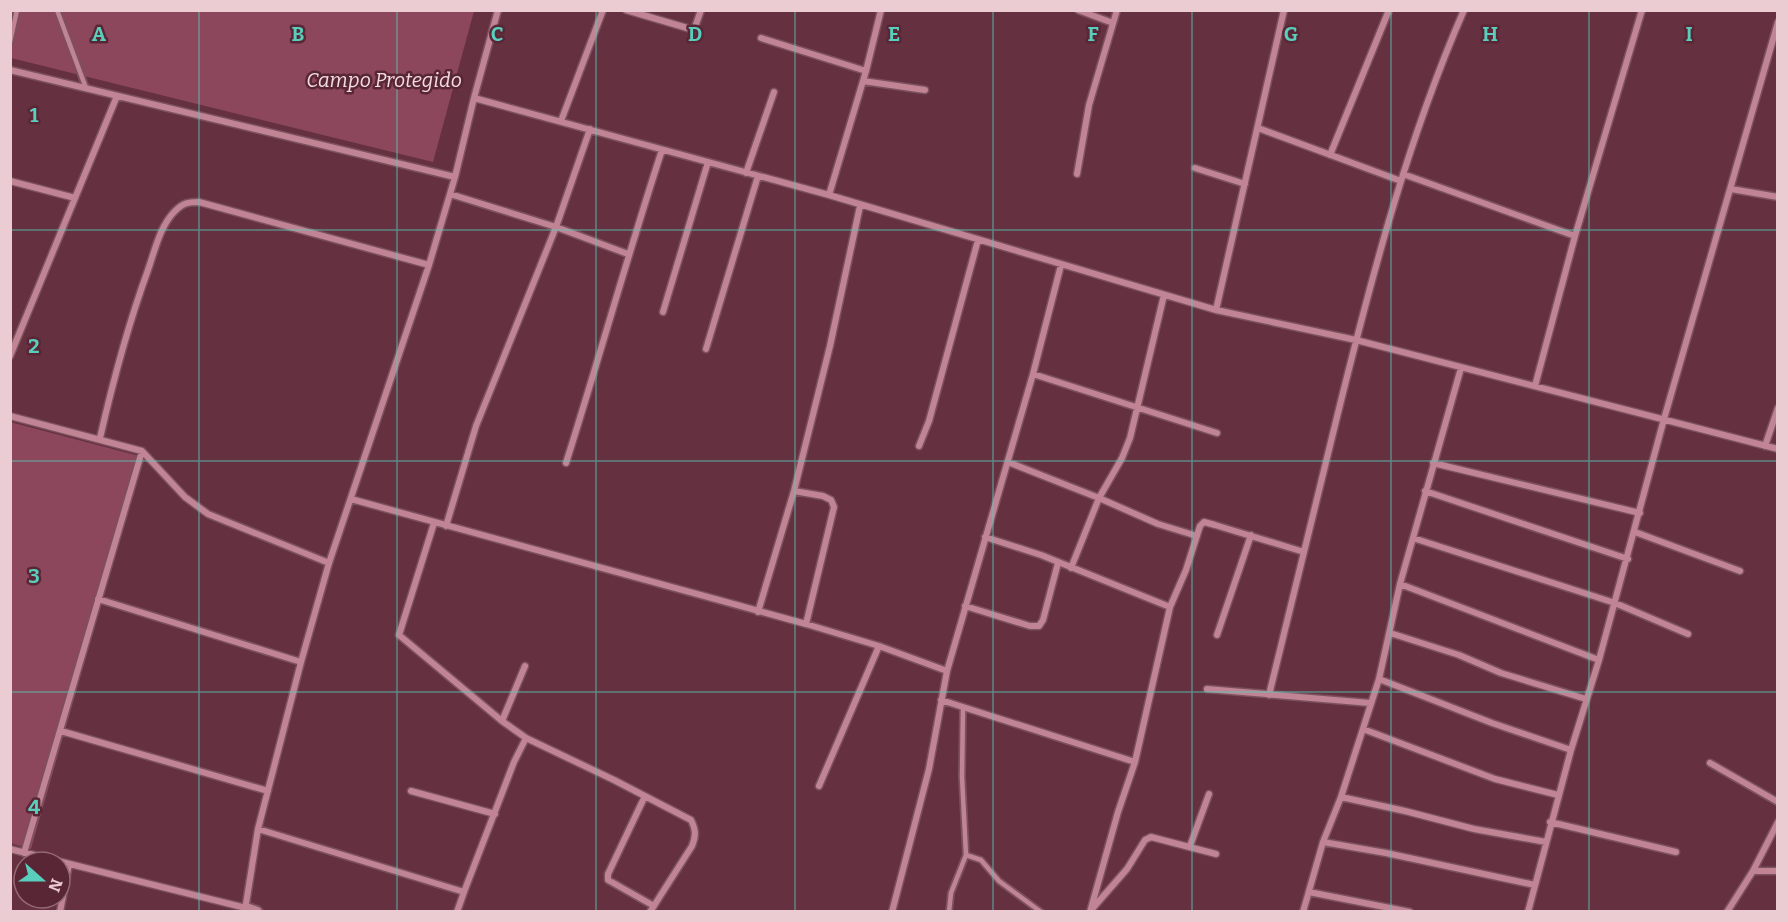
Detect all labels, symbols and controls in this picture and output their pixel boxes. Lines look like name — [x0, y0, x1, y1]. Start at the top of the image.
text: A — [92, 22, 107, 46]
text: B — [292, 22, 305, 46]
text: C — [491, 22, 503, 46]
text: D — [688, 22, 702, 46]
text: E — [888, 22, 900, 46]
text: F — [1087, 22, 1099, 46]
text: G — [1284, 22, 1298, 46]
text: H — [1482, 22, 1498, 46]
text: I — [1685, 22, 1693, 46]
park label: Campo Protegido — [306, 68, 462, 92]
text: 1 — [30, 103, 39, 127]
text: 2 — [28, 334, 40, 358]
text: 3 — [28, 564, 40, 588]
text: 4 — [28, 795, 40, 819]
north arrow — [12, 850, 72, 910]
text: N — [44, 876, 67, 894]

